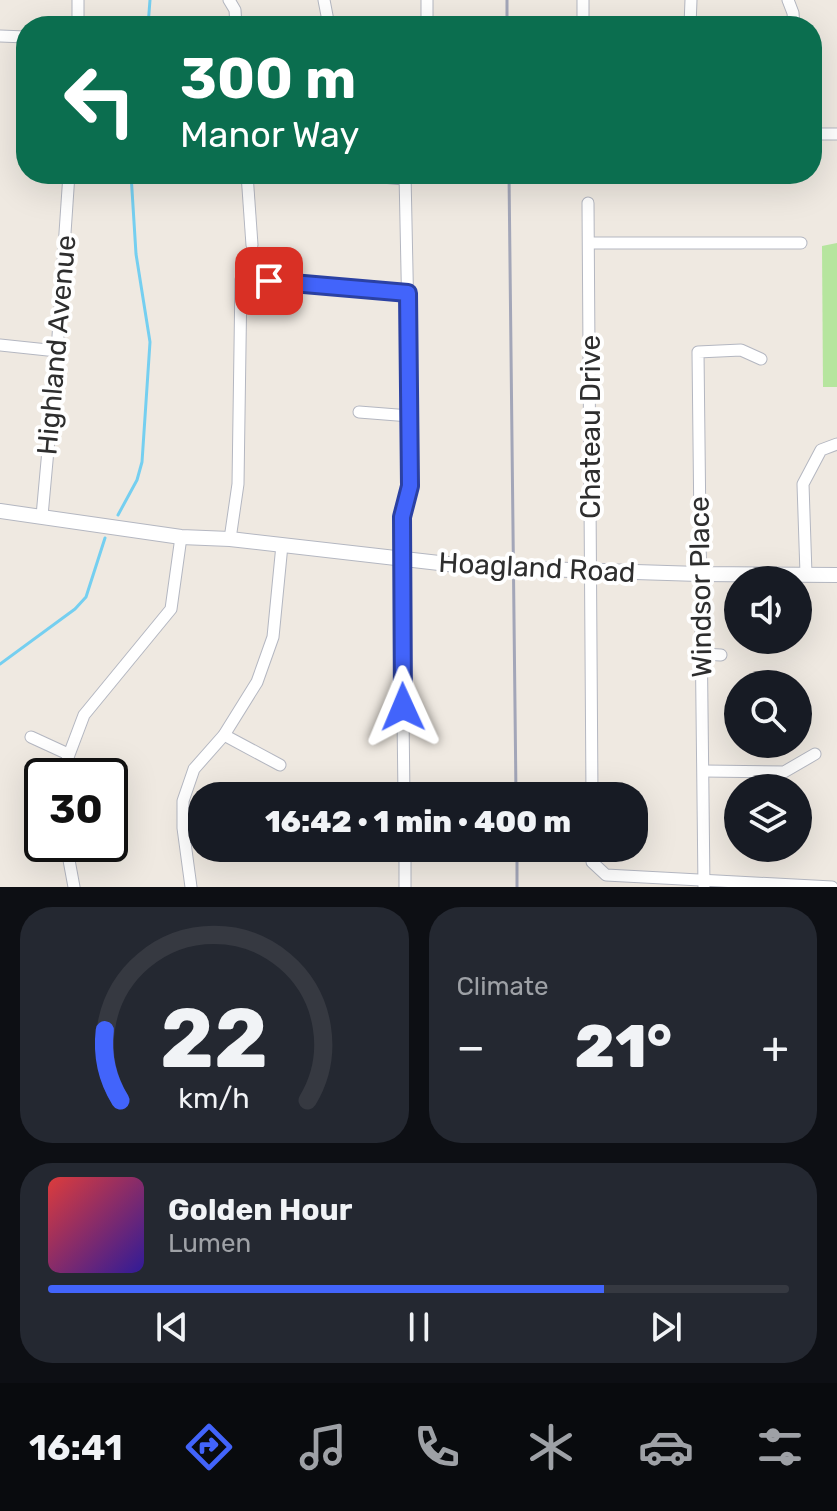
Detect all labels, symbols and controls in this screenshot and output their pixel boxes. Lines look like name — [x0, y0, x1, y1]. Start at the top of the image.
text: 300 m — [180, 46, 356, 112]
icon: left — [48, 48, 152, 152]
text: Manor Way — [180, 113, 359, 156]
street label: Highland Avenue — [30, 234, 83, 456]
pin — [235, 247, 303, 315]
icon: arrive — [247, 259, 291, 303]
street label: Chateau Drive — [574, 335, 607, 519]
street label: Windsor Place — [682, 496, 719, 678]
street label: Hoagland Road — [438, 546, 636, 589]
map controls — [724, 566, 812, 862]
button: sound — [724, 566, 812, 654]
position arrow — [361, 665, 445, 749]
button: search — [724, 670, 812, 758]
speed limit sign: 30 — [24, 758, 128, 862]
button: layers — [724, 774, 812, 862]
text: 16:42 · 1 min · 400 m — [265, 804, 571, 840]
text: Climate — [457, 971, 549, 1002]
text: 22 — [160, 989, 268, 1088]
text: 21° — [575, 1011, 672, 1082]
text: − — [457, 1021, 485, 1073]
text: + — [762, 1021, 789, 1073]
text: km/h — [179, 1081, 250, 1115]
text: Golden Hour — [168, 1192, 352, 1228]
text: Lumen — [168, 1228, 251, 1259]
icon: previous — [150, 1305, 194, 1349]
icon: pause — [397, 1305, 441, 1349]
icon: next — [644, 1305, 688, 1349]
icon: directions — [181, 1419, 237, 1475]
icon: music — [295, 1419, 351, 1475]
icon: phone — [409, 1419, 465, 1475]
icon: climate — [523, 1419, 579, 1475]
icon: car — [638, 1419, 694, 1475]
icon: filters — [752, 1419, 808, 1475]
text: 16:41 — [29, 1426, 123, 1469]

